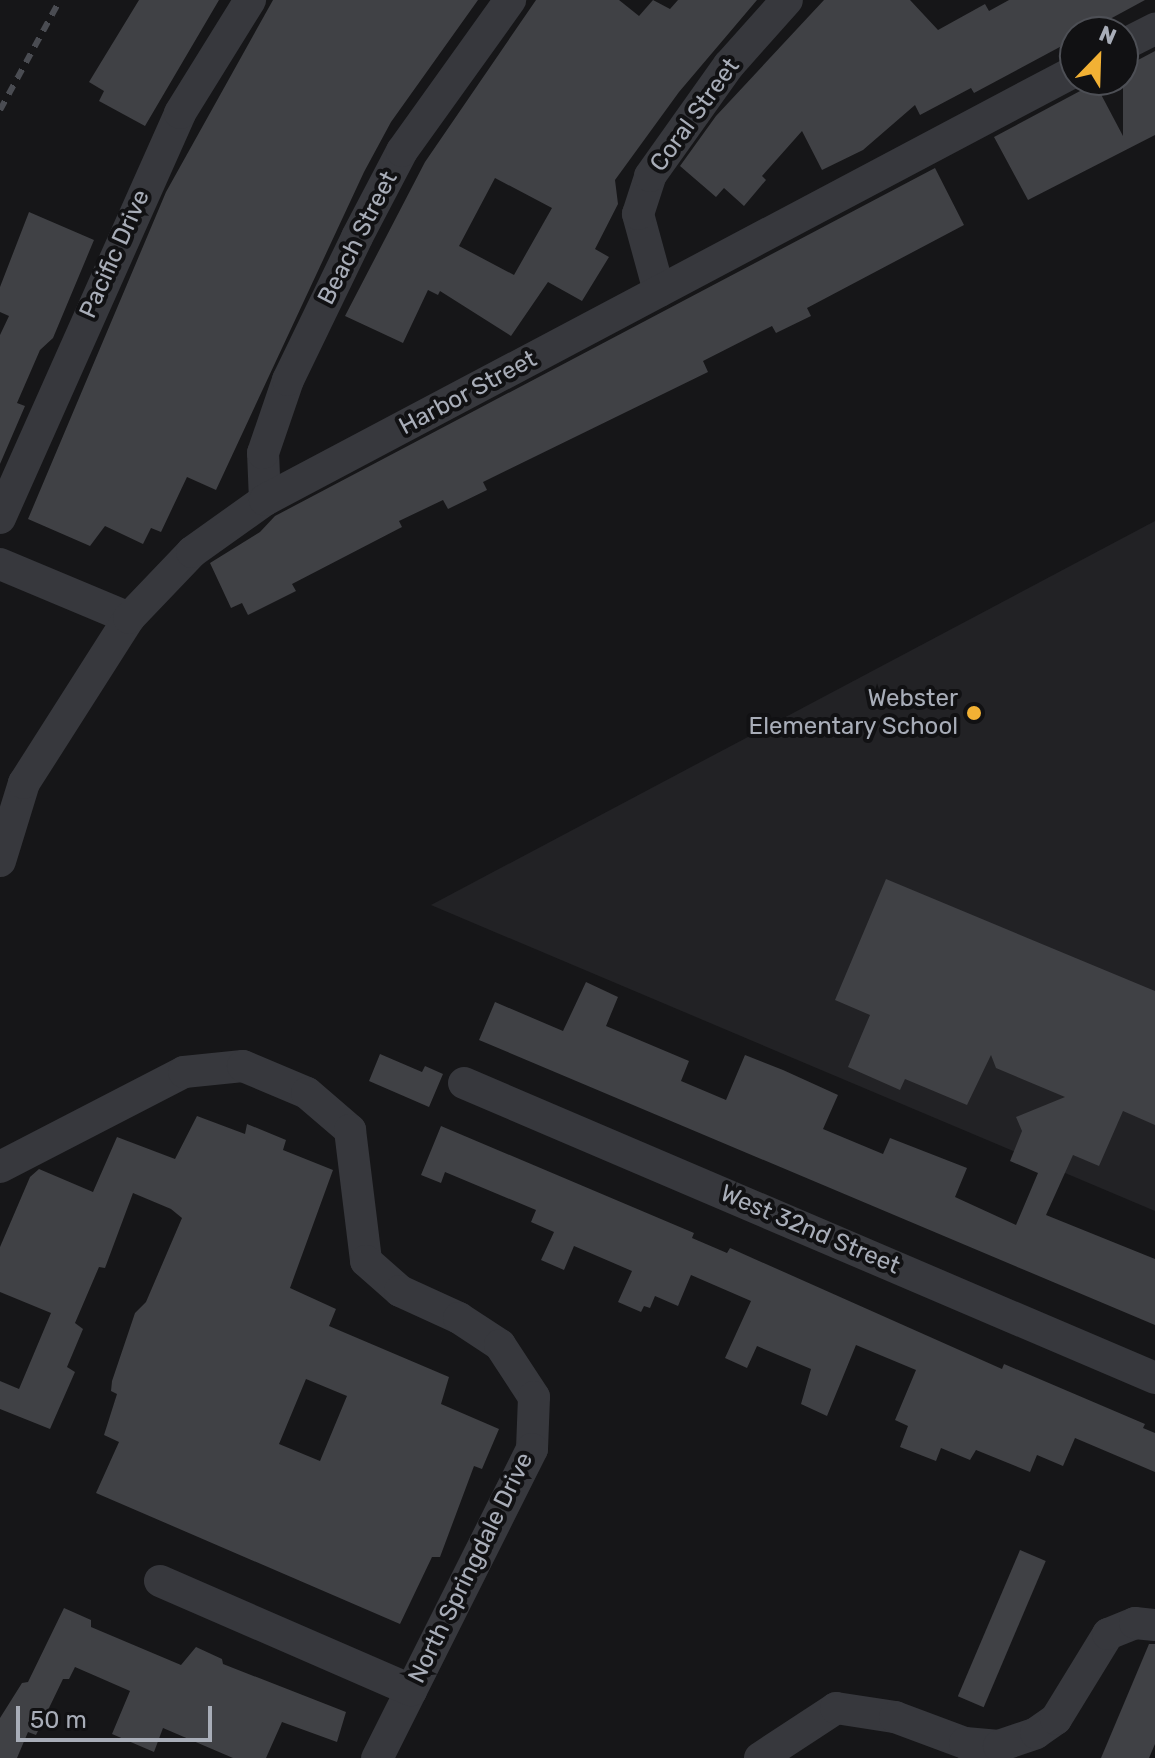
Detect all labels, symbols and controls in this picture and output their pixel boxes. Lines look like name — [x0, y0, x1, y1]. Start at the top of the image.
north arrow — [1059, 16, 1139, 96]
text: N — [1095, 20, 1120, 51]
street label: Coral Street — [644, 53, 746, 177]
street label: Beach Street — [312, 166, 404, 310]
street label: Pacific Drive — [74, 185, 156, 323]
street label: Harbor Street — [394, 345, 542, 441]
place label: Webster Elementary School — [748, 685, 958, 741]
marker: Webster Elementary School — [965, 704, 983, 722]
street label: West 32nd Street — [716, 1179, 904, 1281]
street label: North Springdale Drive — [403, 1448, 539, 1688]
scale bar — [20, 1690, 216, 1740]
text: 50 m — [30, 1706, 87, 1734]

